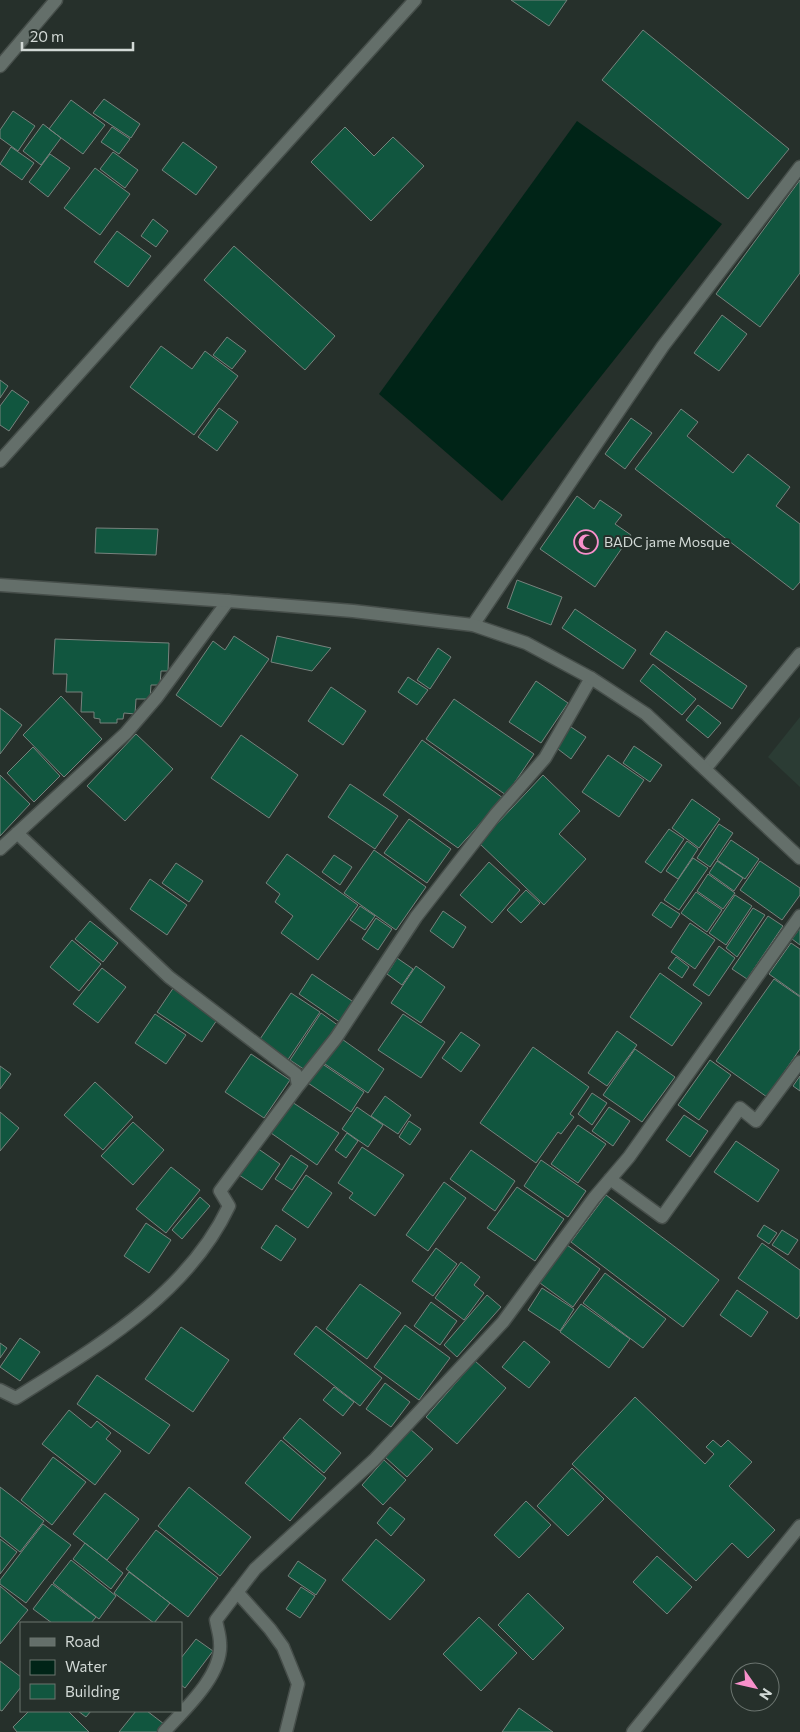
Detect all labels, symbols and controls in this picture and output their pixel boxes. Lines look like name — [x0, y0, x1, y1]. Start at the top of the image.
scale bar — [22, 20, 134, 52]
text: 20 m — [30, 27, 64, 45]
mosque icon: BADC jame Mosque — [573, 529, 599, 555]
place label: BADC jame Mosque — [604, 533, 730, 550]
legend — [20, 1622, 182, 1712]
text: Road — [65, 1632, 100, 1650]
text: Water — [65, 1657, 107, 1675]
north arrow — [730, 1662, 780, 1712]
text: Building — [65, 1682, 120, 1700]
text: N — [756, 1685, 776, 1704]

